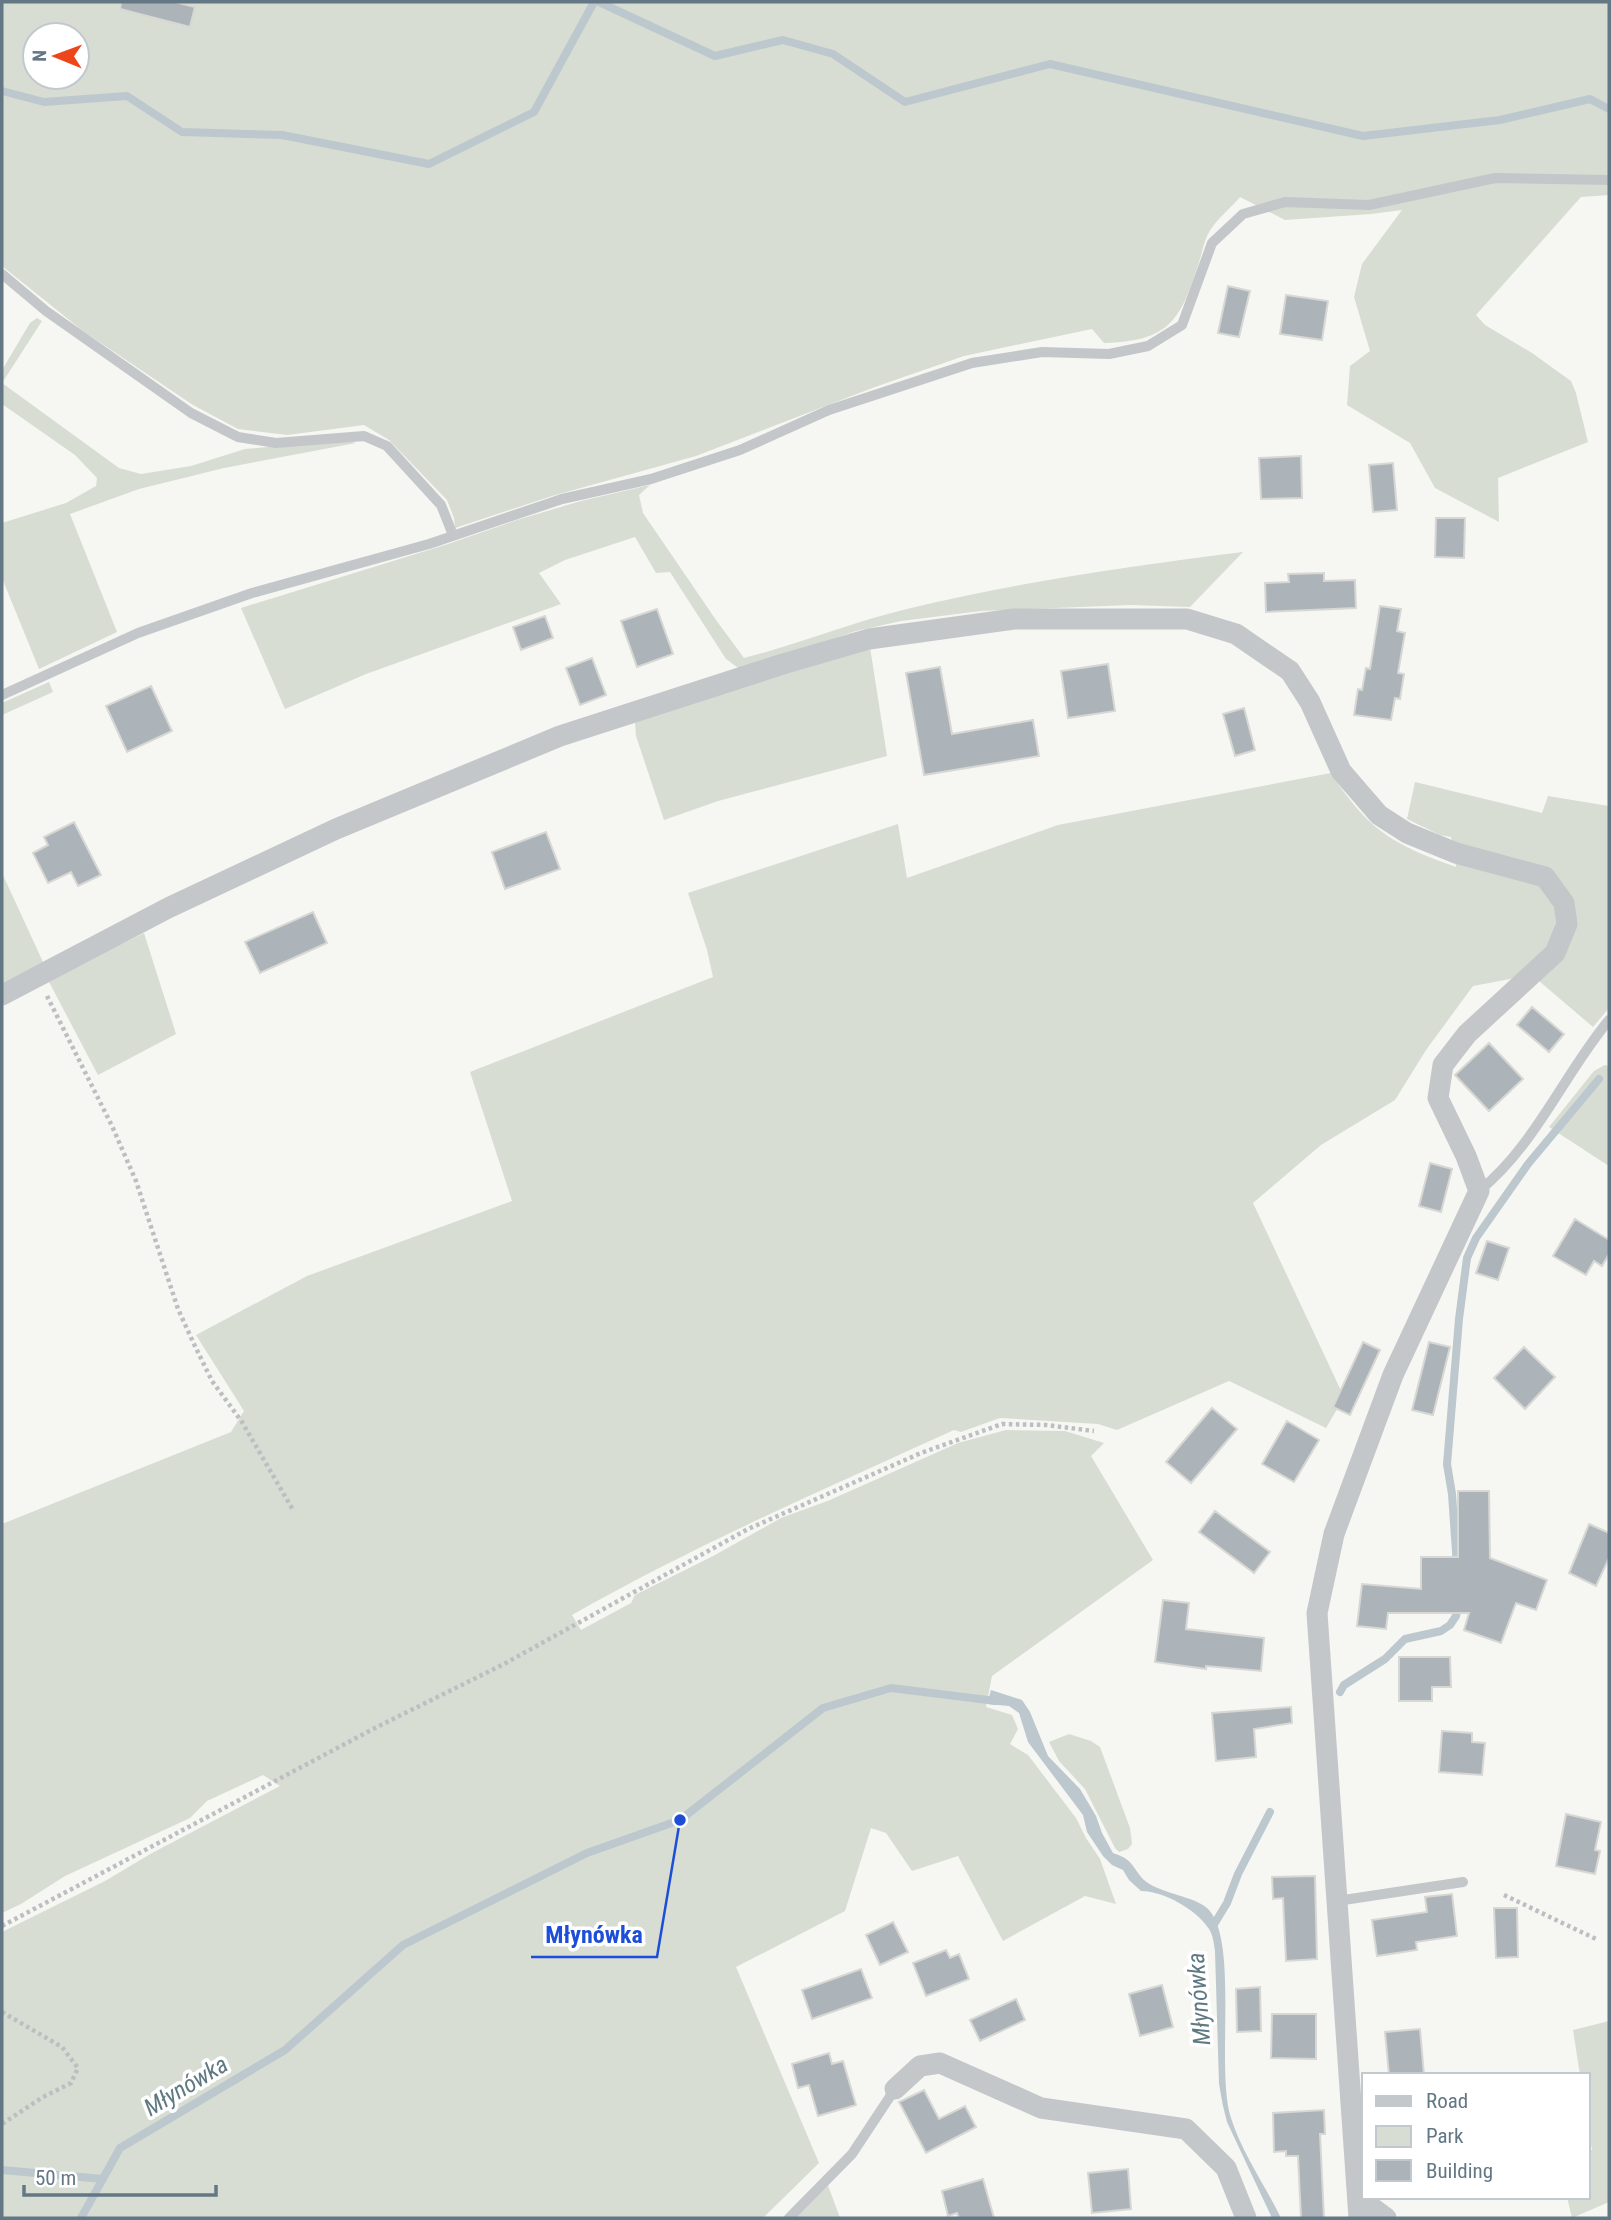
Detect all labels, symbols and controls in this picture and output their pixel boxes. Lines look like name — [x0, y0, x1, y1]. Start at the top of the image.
north arrow — [21, 21, 91, 91]
text: N — [28, 50, 51, 62]
callout: Młynówka — [531, 1912, 657, 1957]
text: Młynówka — [545, 1921, 643, 1949]
water label: Młynówka — [1182, 1952, 1216, 2046]
water label: Młynówka — [139, 2050, 233, 2122]
legend — [1362, 2073, 1590, 2199]
text: Road — [1426, 2089, 1468, 2113]
text: Park — [1426, 2124, 1464, 2148]
scale bar — [24, 2154, 217, 2198]
text: Building — [1426, 2159, 1493, 2183]
text: 50 m — [35, 2166, 76, 2190]

